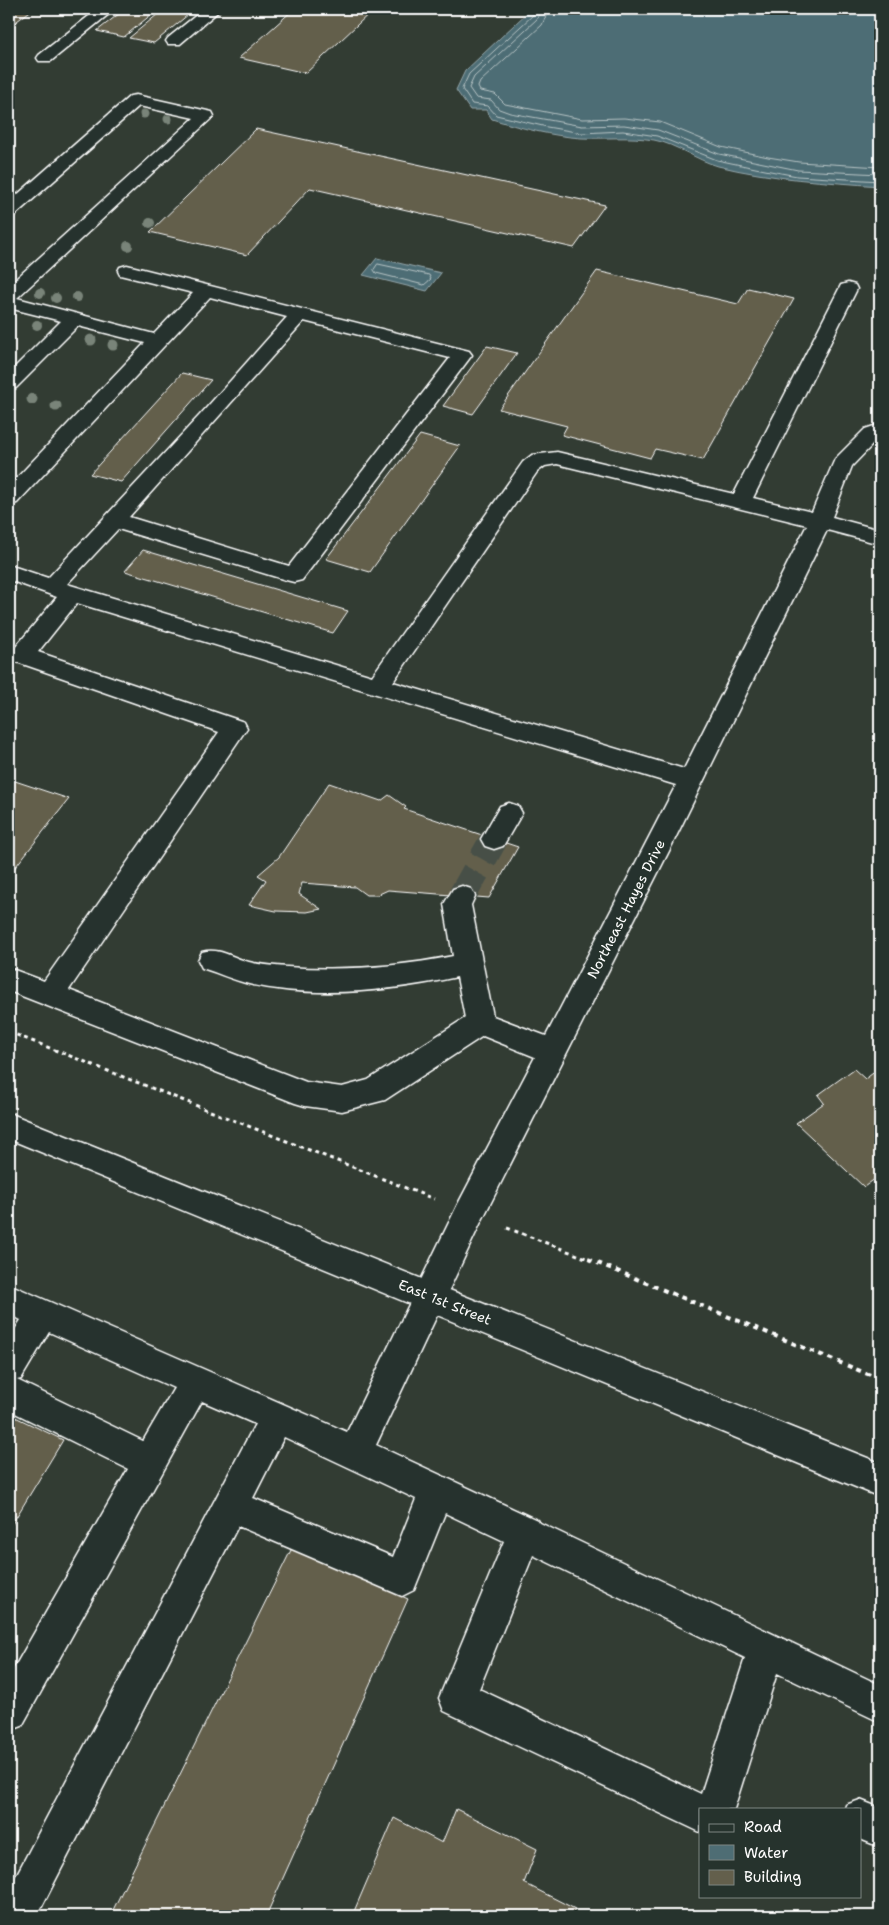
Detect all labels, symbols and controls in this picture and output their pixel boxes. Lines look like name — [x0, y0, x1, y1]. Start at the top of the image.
street label: Northeast Hayes Drive — [583, 836, 669, 982]
street label: East 1st Street — [396, 1275, 494, 1329]
legend — [699, 1808, 862, 1898]
text: Road — [744, 1817, 782, 1837]
text: Water — [744, 1843, 788, 1863]
text: Building — [744, 1867, 801, 1887]

